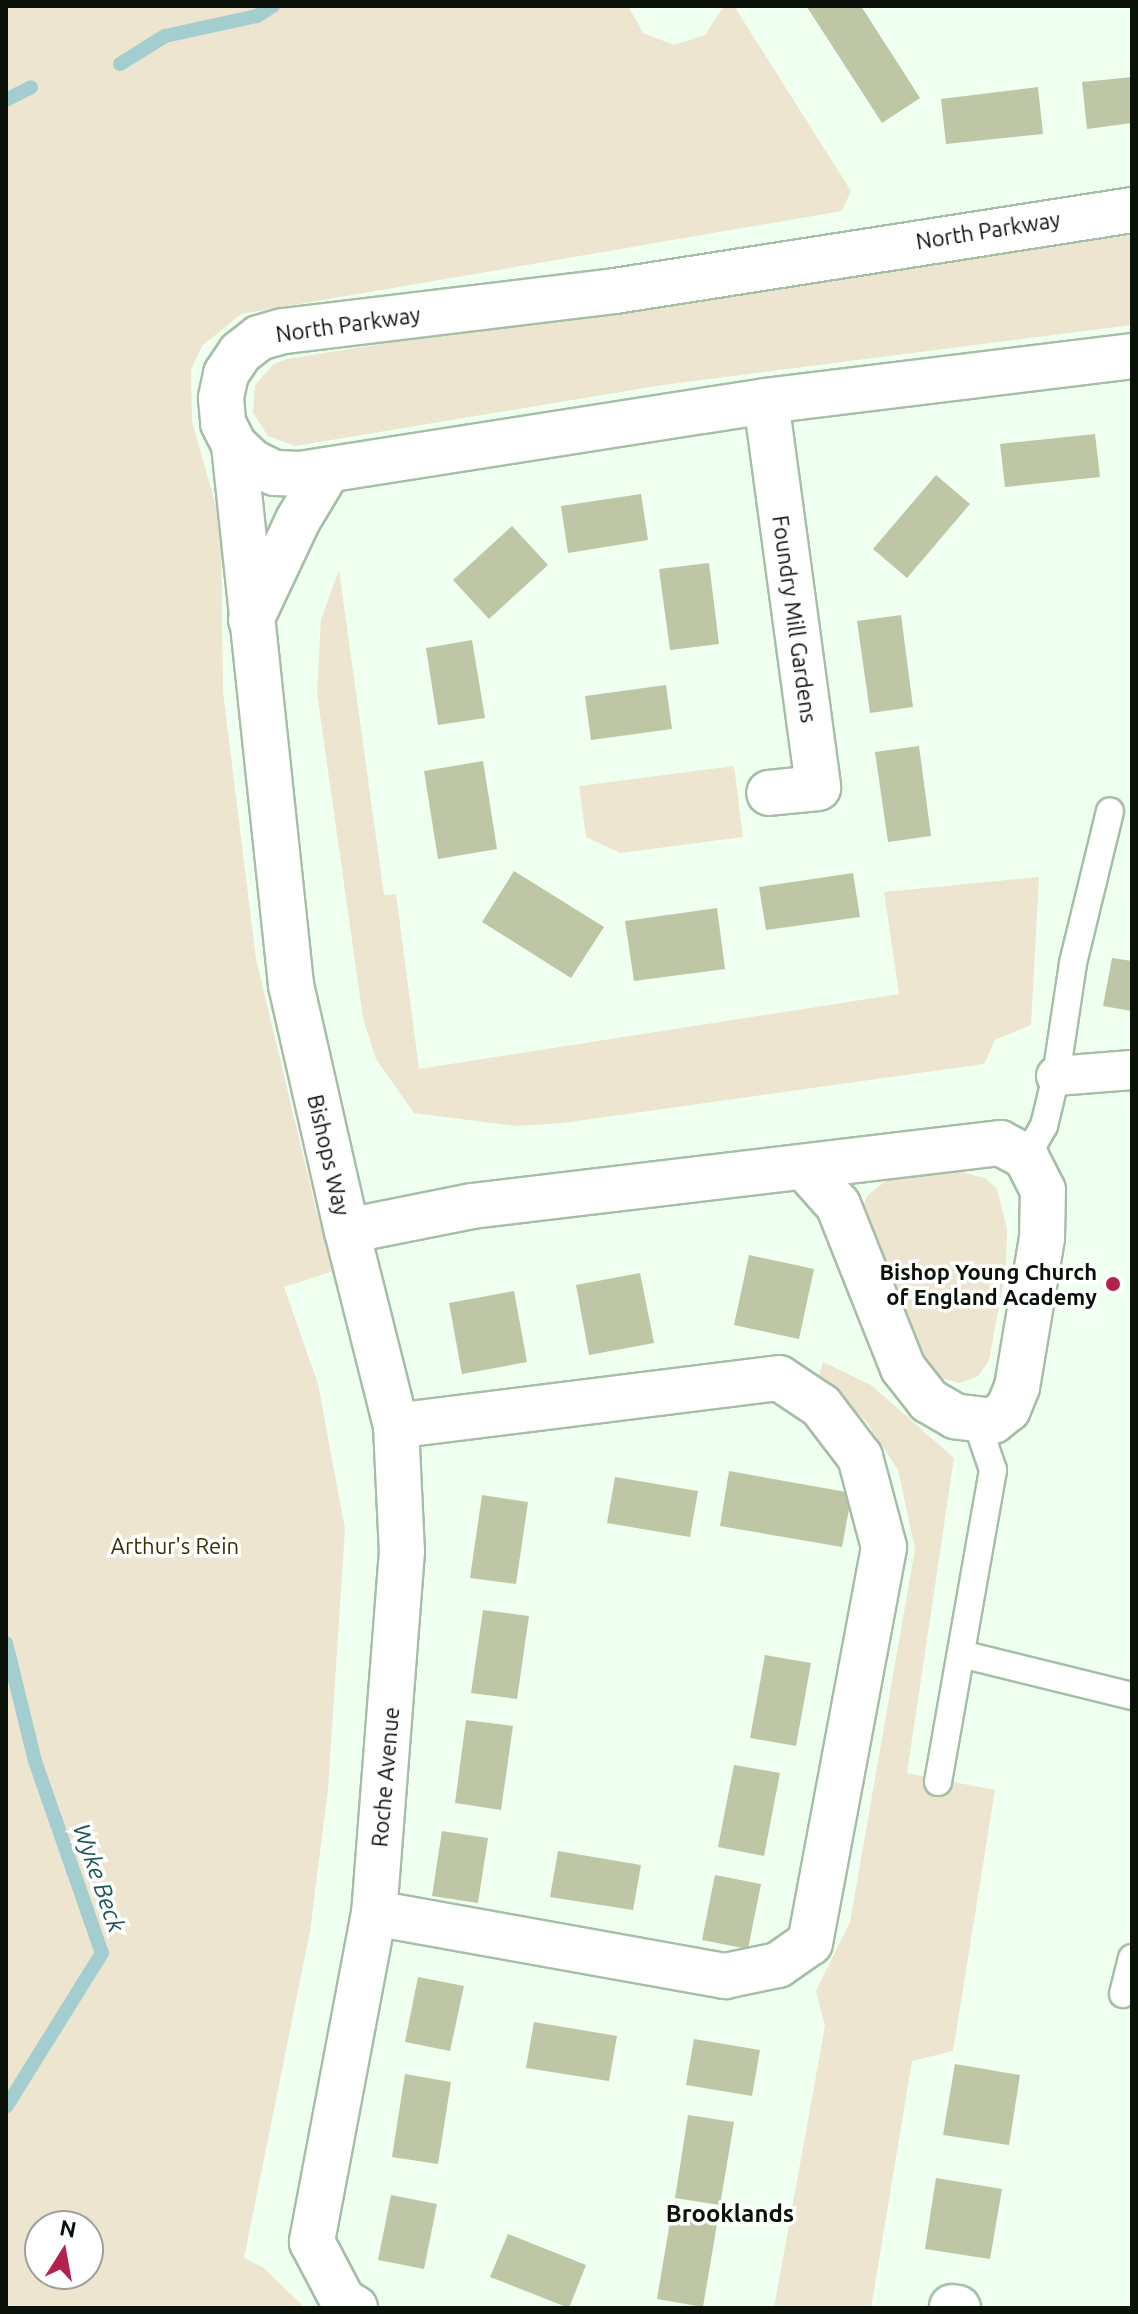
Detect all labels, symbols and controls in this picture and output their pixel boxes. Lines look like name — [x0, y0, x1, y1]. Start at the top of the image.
street label: North Parkway — [914, 206, 1062, 254]
street label: North Parkway — [274, 301, 422, 347]
street label: Foundry Mill Gardens — [767, 514, 823, 724]
street label: Bishops Way — [302, 1092, 356, 1218]
place label: Bishop Young Church of England Academy — [880, 1258, 1097, 1310]
marker: Bishop Young Church of England Academy — [1104, 1275, 1122, 1293]
park label: Arthur's Rein — [111, 1533, 239, 1559]
street label: Roche Avenue — [366, 1706, 404, 1848]
water label: Wyke Beck — [67, 1820, 131, 1936]
district label: Brooklands — [666, 2200, 794, 2228]
north arrow — [24, 2210, 104, 2290]
text: N — [58, 2214, 79, 2242]

